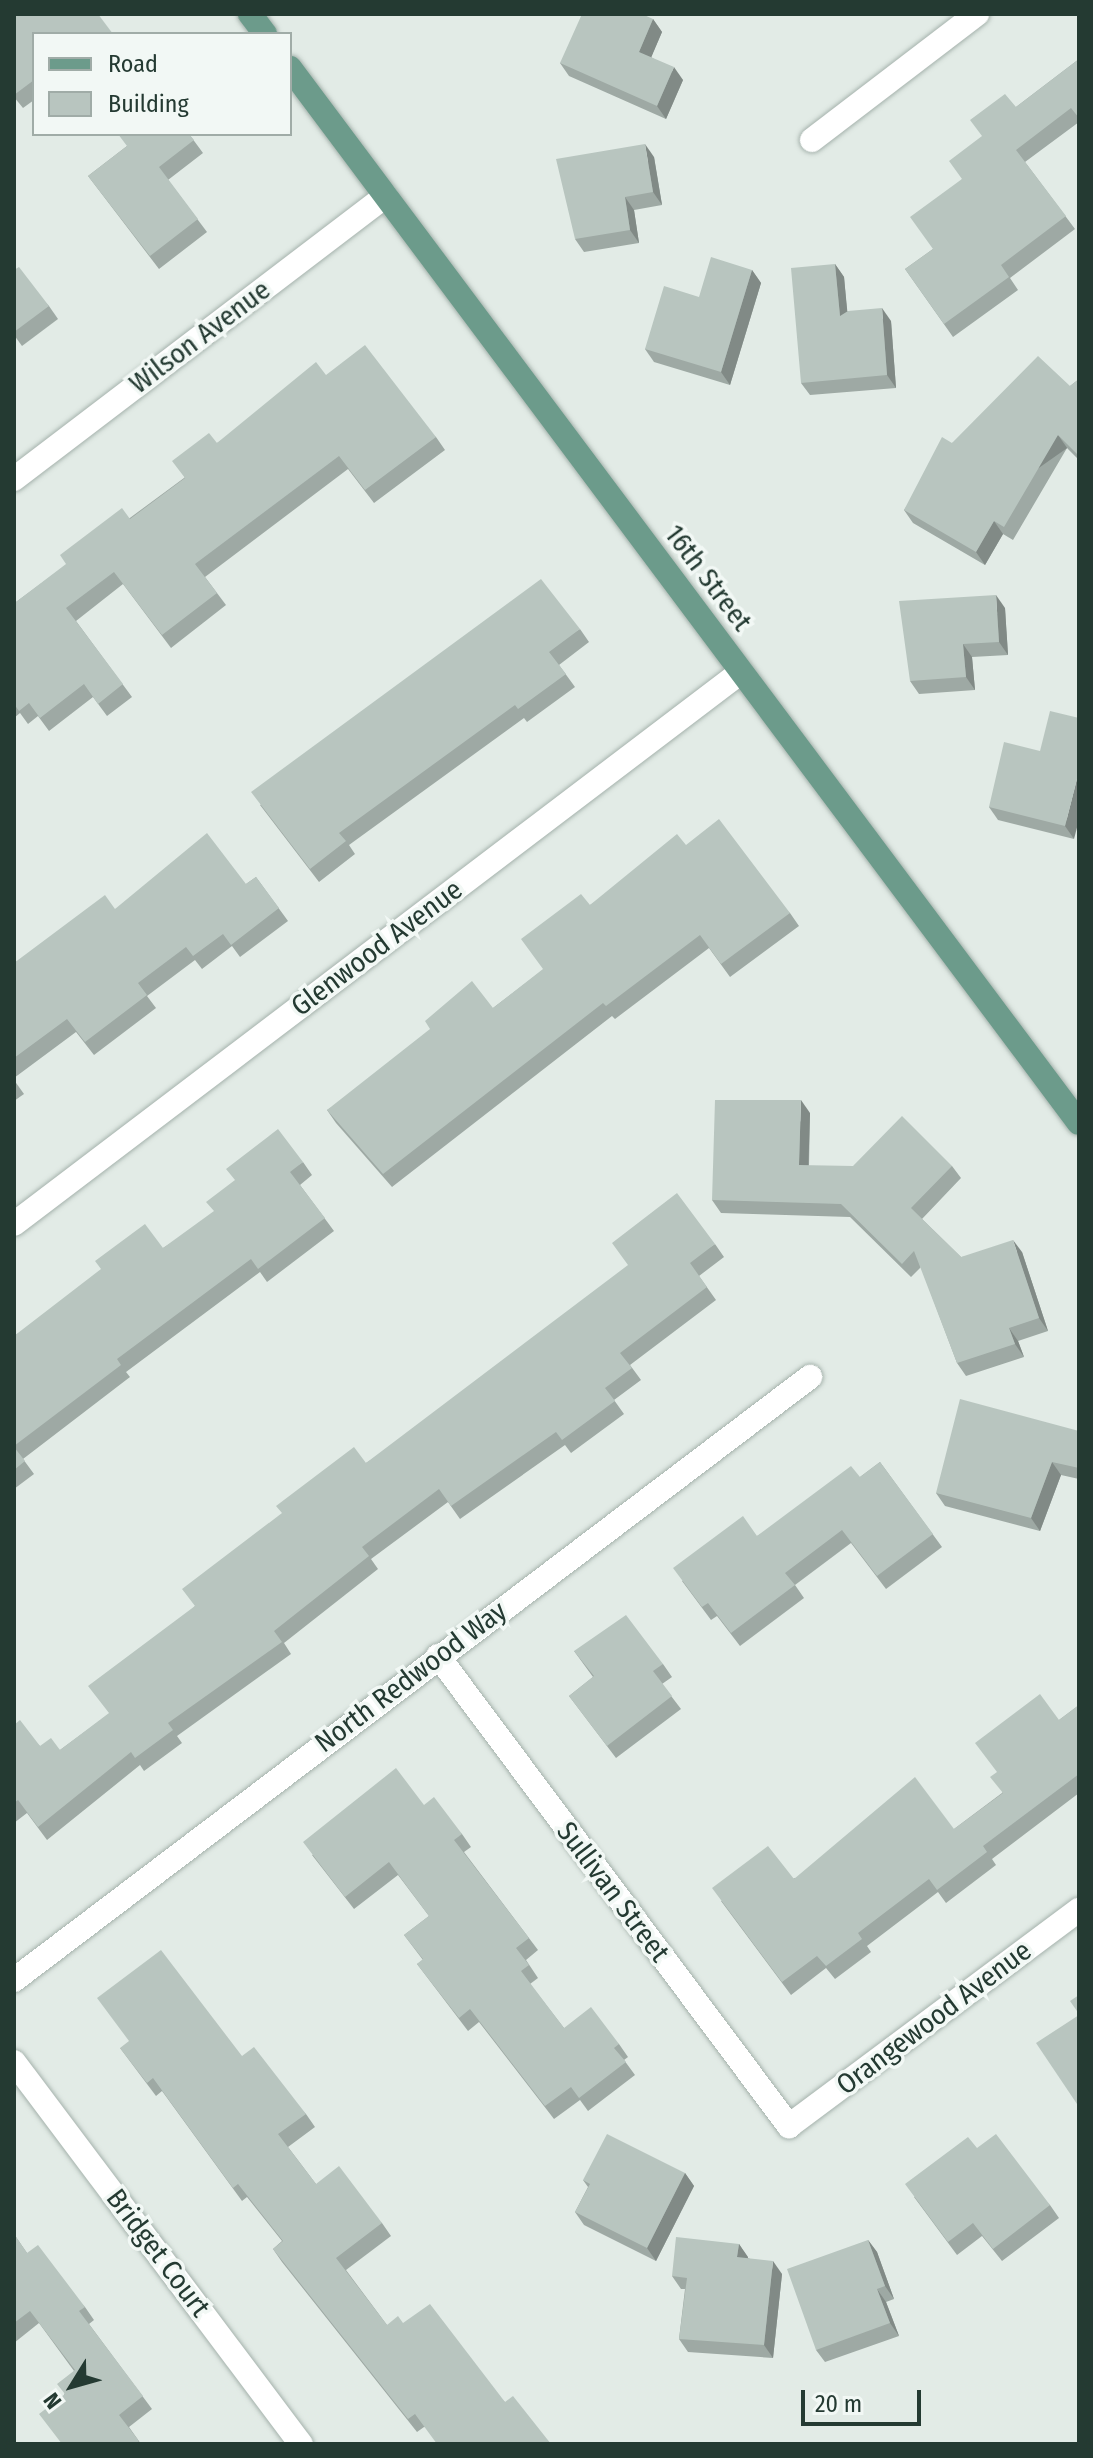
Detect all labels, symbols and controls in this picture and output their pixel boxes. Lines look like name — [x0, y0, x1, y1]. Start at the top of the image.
legend — [32, 32, 292, 136]
text: Road — [108, 50, 158, 78]
text: Building — [108, 90, 189, 118]
street label: Wilson Avenue — [123, 273, 277, 401]
street label: 16th Street — [657, 518, 759, 638]
street label: Glenwood Avenue — [285, 873, 469, 1023]
street label: North Redwood Way — [309, 1594, 513, 1760]
street label: Sullivan Street — [550, 1815, 676, 1969]
street label: Orangewood Avenue — [830, 1934, 1038, 2102]
street label: Bridget Court — [99, 2182, 217, 2324]
north arrow — [32, 2346, 112, 2426]
scale bar — [805, 2374, 925, 2424]
text: N — [38, 2387, 67, 2414]
text: 20 m — [815, 2390, 862, 2418]

